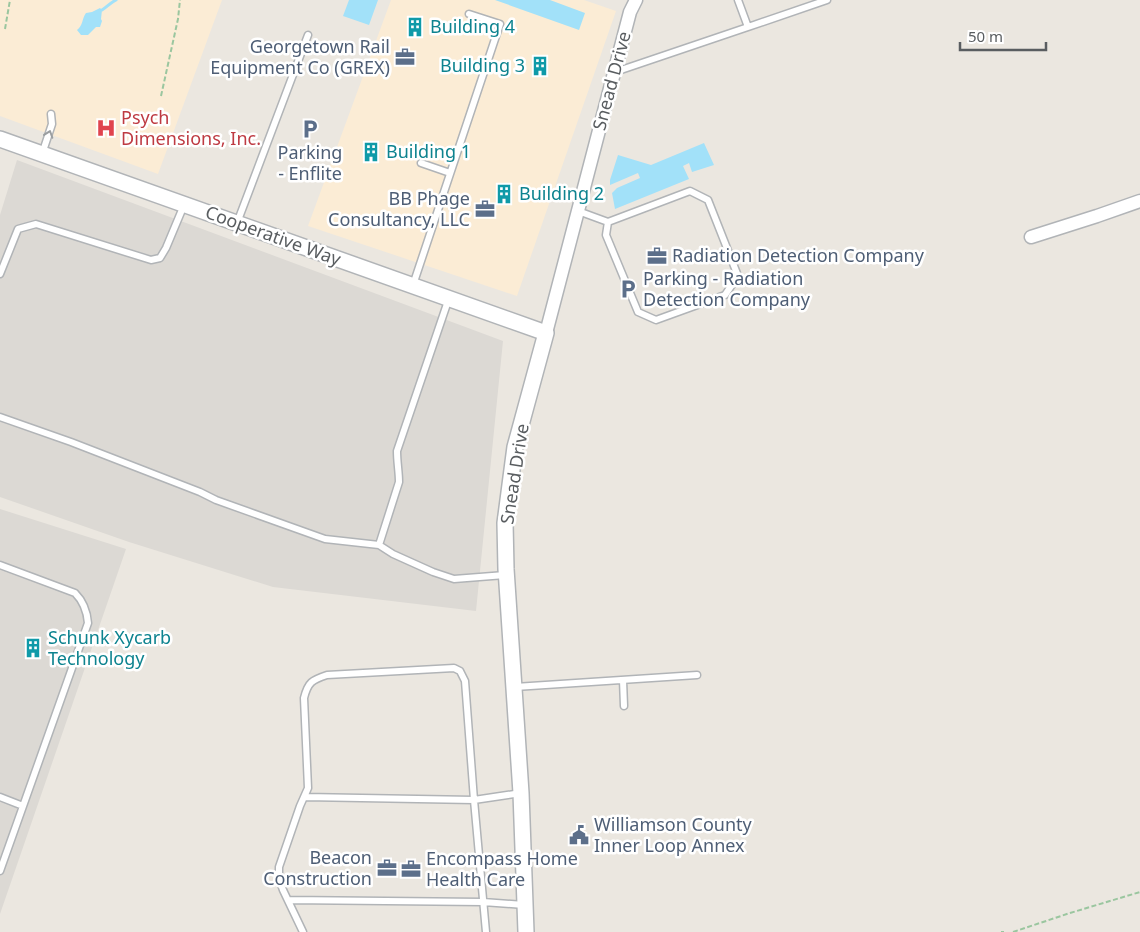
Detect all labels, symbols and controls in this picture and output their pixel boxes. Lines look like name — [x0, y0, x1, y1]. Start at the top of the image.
place label: Building 4 — [430, 14, 515, 38]
building icon: Building 4 — [404, 16, 426, 38]
scale bar — [960, 20, 1046, 52]
text: 50 m — [968, 26, 1003, 46]
street label: Snead Drive — [586, 29, 636, 133]
place label: Georgetown Rail Equipment Co (GREX) — [210, 34, 390, 79]
office icon: Georgetown Rail Equipment Co (GREX) — [394, 46, 416, 68]
place label: Building 3 — [440, 53, 525, 77]
building icon: Building 3 — [529, 55, 551, 77]
place label: Psych Dimensions, Inc. — [121, 105, 261, 150]
hospital icon: Psych Dimensions, Inc. — [95, 117, 117, 139]
parking icon: Parking - Enflite — [299, 118, 321, 140]
one-way arrow — [43, 130, 53, 139]
place label: Building 1 — [386, 139, 471, 163]
place label: Parking - Enflite — [278, 140, 342, 185]
building icon: Building 1 — [360, 141, 382, 163]
place label: Building 2 — [519, 181, 604, 205]
building icon: Building 2 — [493, 183, 515, 205]
place label: BB Phage Consultancy, LLC — [328, 186, 470, 231]
office icon: BB Phage Consultancy, LLC — [474, 198, 496, 220]
street label: Cooperative Way — [202, 199, 345, 271]
place label: Radiation Detection Company — [672, 243, 925, 267]
office icon: Radiation Detection Company — [646, 245, 668, 267]
place label: Parking - Radiation Detection Company — [643, 266, 811, 311]
parking icon: Parking - Radiation Detection Company — [617, 278, 639, 300]
street label: Snead Drive — [494, 422, 534, 526]
place label: Schunk Xycarb Technology — [48, 625, 171, 670]
building icon: Schunk Xycarb Technology — [22, 637, 44, 659]
place label: Williamson County Inner Loop Annex — [594, 812, 753, 857]
public building icon: Williamson County Inner Loop Annex — [568, 824, 590, 846]
place label: Beacon Construction — [263, 845, 372, 890]
place label: Encompass Home Health Care — [426, 846, 578, 891]
office icon: Beacon Construction — [376, 857, 398, 879]
office icon: Encompass Home Health Care — [400, 858, 422, 880]

